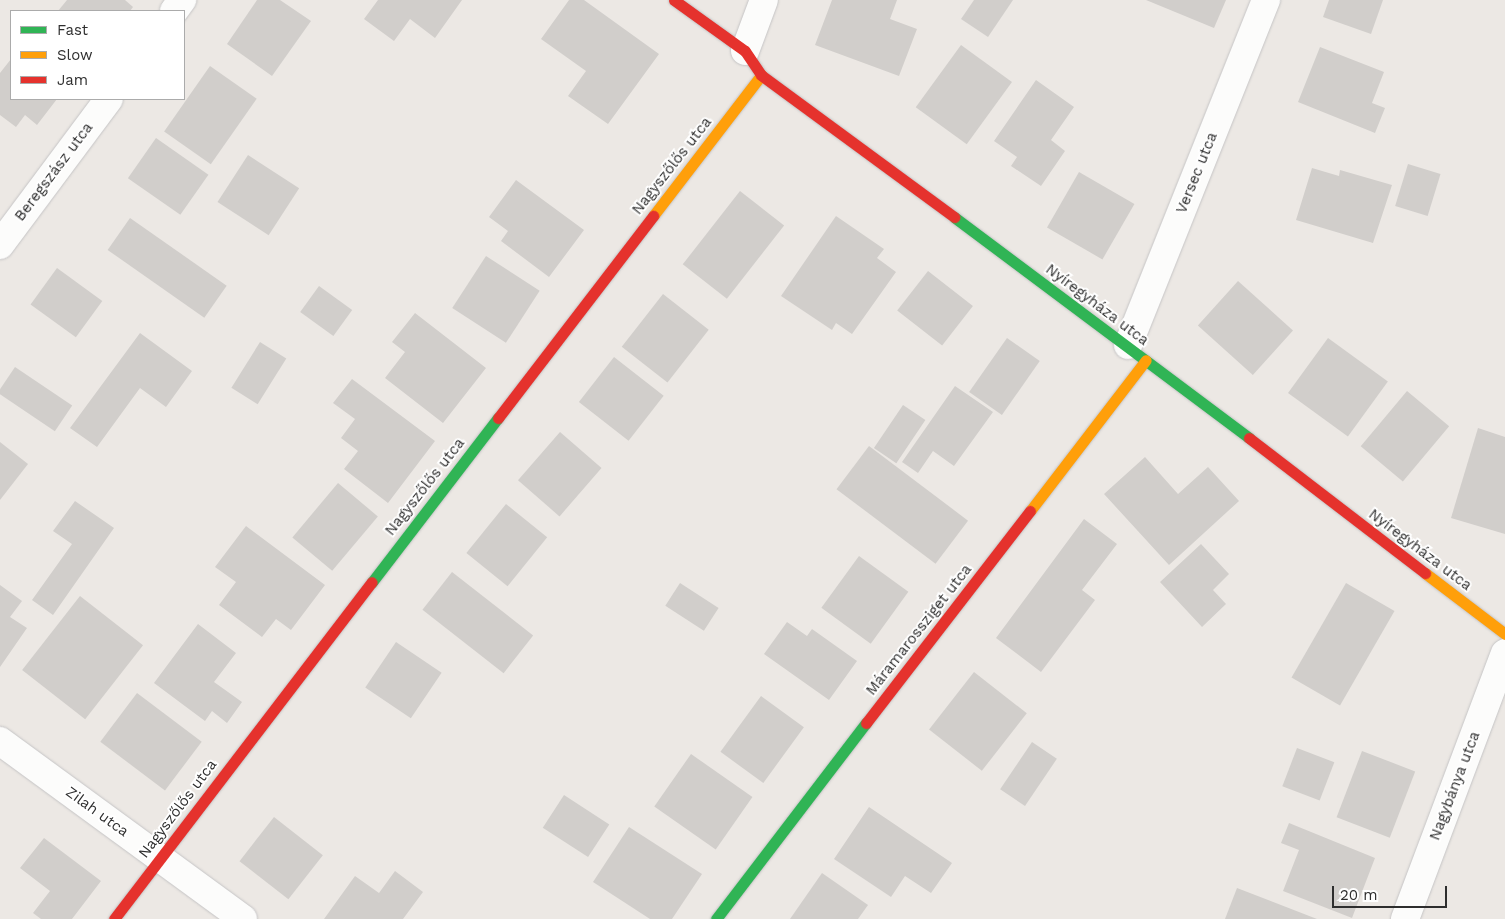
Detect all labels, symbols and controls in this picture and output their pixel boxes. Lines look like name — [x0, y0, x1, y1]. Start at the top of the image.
legend — [10, 10, 185, 100]
text: Fast — [57, 21, 88, 39]
text: Slow — [57, 46, 93, 64]
text: Jam — [57, 71, 88, 89]
street label: Nagyszőlős utca — [628, 114, 716, 218]
street label: Beregszász utca — [11, 119, 97, 225]
street label: Versec utca — [1173, 130, 1221, 216]
street label: Nyíregyháza utca — [1042, 260, 1152, 350]
street label: Nagyszőlős utca — [381, 435, 469, 539]
street label: Nyíregyháza utca — [1365, 505, 1475, 595]
street label: Máramarossziget utca — [862, 561, 976, 699]
street label: Nagybánya utca — [1426, 729, 1484, 843]
street label: Nagyszőlős utca — [135, 756, 221, 862]
street label: Zilah utca — [62, 783, 132, 841]
scale bar — [1335, 876, 1450, 908]
text: 20 m — [1340, 886, 1378, 904]

